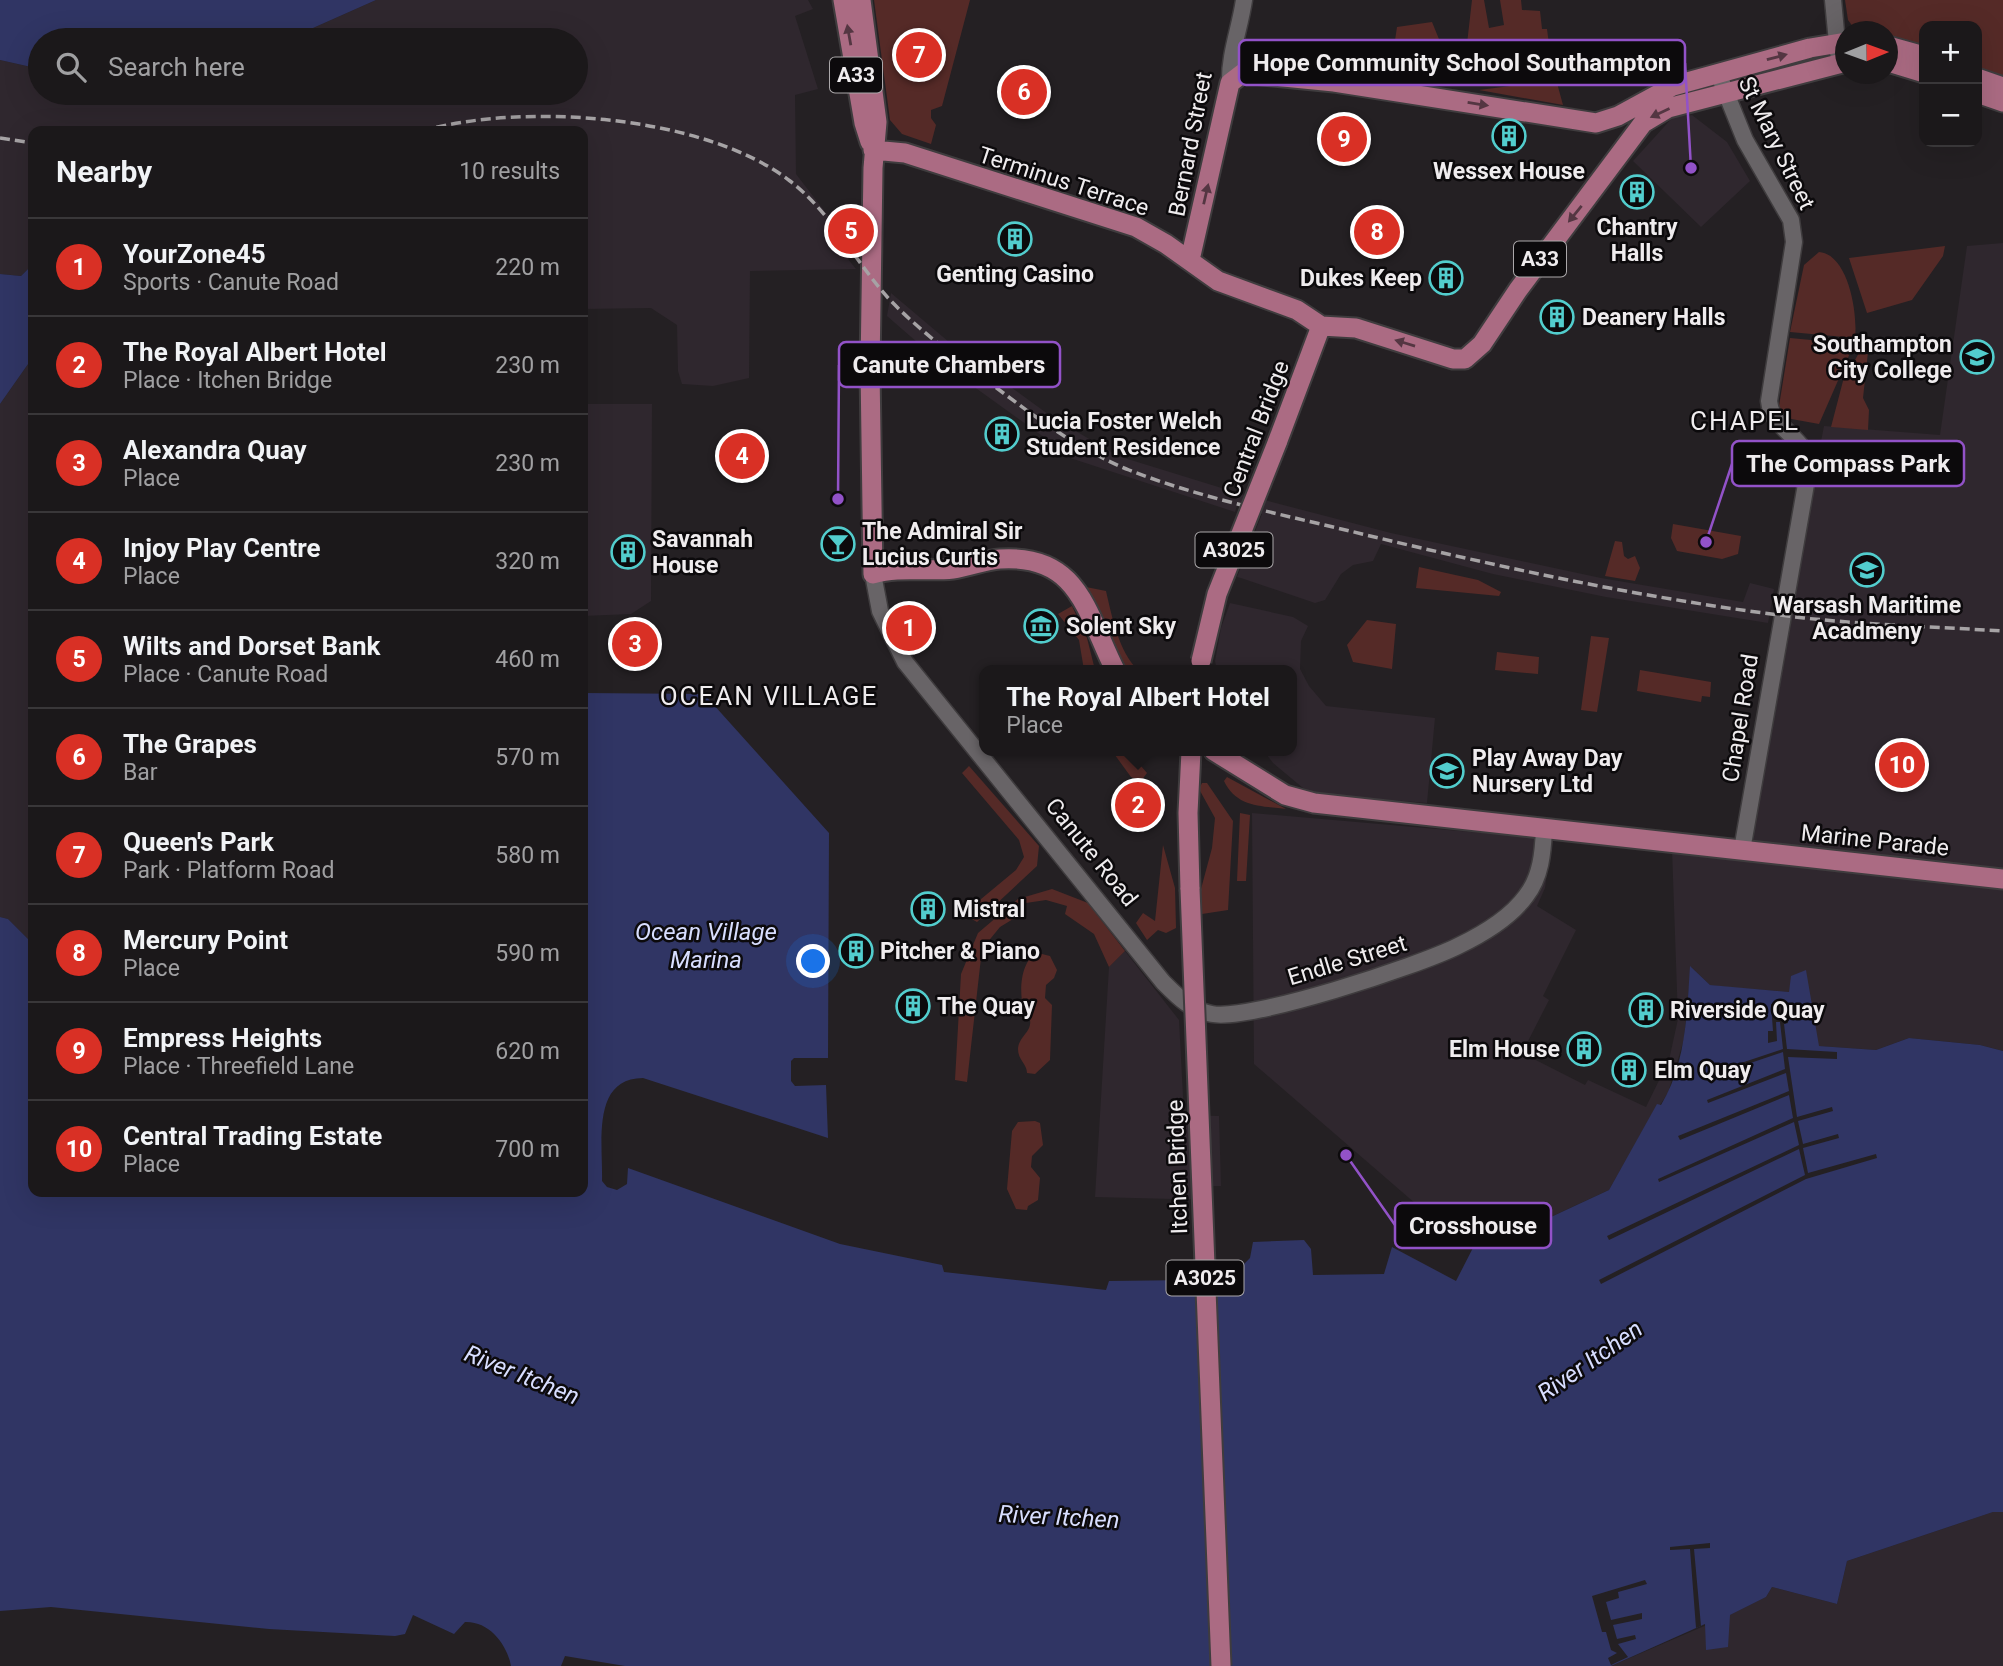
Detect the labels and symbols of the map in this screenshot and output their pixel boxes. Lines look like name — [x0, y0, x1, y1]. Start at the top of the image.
north arrow — [1835, 21, 1898, 84]
one-way arrow — [843, 24, 854, 46]
pin: 7 — [896, 29, 942, 81]
callout: Hope Community School Southampton — [1239, 40, 1685, 85]
text: Hope Community School Southampton — [1253, 49, 1671, 77]
one-way arrow — [1767, 51, 1788, 61]
road number: A33 — [830, 57, 882, 92]
pin: 6 — [1001, 66, 1047, 118]
street label: Bernard Street — [1163, 70, 1218, 219]
street label: St Mary Street — [1733, 72, 1820, 214]
one-way arrow — [1467, 99, 1489, 110]
one-way arrow — [1650, 107, 1670, 118]
pin: 9 — [1321, 113, 1367, 165]
building icon: Wessex House — [1490, 117, 1528, 155]
street label: Terminus Terrace — [975, 141, 1152, 222]
place label: Wessex House — [1433, 158, 1585, 185]
building icon: Chantry Halls — [1618, 173, 1656, 211]
one-way arrow — [1201, 183, 1212, 205]
pin: 5 — [828, 205, 874, 257]
one-way arrow — [1568, 205, 1583, 223]
pin: 8 — [1354, 206, 1400, 258]
place label: Chantry Halls — [1596, 214, 1678, 267]
building icon: Genting Casino — [996, 220, 1034, 258]
road number: A33 — [1514, 242, 1566, 276]
building icon: Dukes Keep — [1427, 259, 1465, 297]
place label: Genting Casino — [936, 261, 1094, 288]
place label: Dukes Keep — [1300, 265, 1422, 292]
building icon: Deanery Halls — [1538, 298, 1576, 336]
place label: Deanery Halls — [1582, 304, 1725, 331]
place label: Southampton City College — [1813, 331, 1952, 384]
one-way arrow — [1394, 338, 1415, 348]
school or university icon: Southampton City College — [1958, 338, 1996, 376]
callout: Canute Chambers — [839, 342, 1060, 387]
text: Canute Chambers — [853, 351, 1045, 379]
street label: Central Bridge — [1218, 357, 1295, 501]
district label: CHAPEL — [1690, 406, 1800, 436]
place label: Lucia Foster Welch Student Residence — [1026, 408, 1222, 461]
building icon: Lucia Foster Welch Student Residence — [983, 415, 1021, 453]
pin: 4 — [719, 430, 765, 482]
callout: The Compass Park — [1732, 441, 1964, 486]
text: The Compass Park — [1746, 450, 1951, 478]
place label: The Admiral Sir Lucius Curtis — [862, 518, 1023, 571]
bar icon: The Admiral Sir Lucius Curtis — [819, 525, 857, 563]
place label: Savannah House — [652, 526, 753, 579]
road number: A3025 — [1196, 532, 1272, 568]
building icon: Savannah House — [609, 533, 647, 571]
school or university icon: Warsash Maritime Acadmeny — [1848, 551, 1886, 589]
place label: Warsash Maritime Acadmeny — [1773, 592, 1961, 645]
pin: 1 — [886, 602, 932, 654]
museum icon: Solent Sky — [1022, 607, 1060, 645]
place label: Solent Sky — [1066, 613, 1176, 640]
pin: 3 — [612, 618, 658, 670]
street label: Chapel Road — [1717, 652, 1764, 784]
district label: OCEAN VILLAGE — [660, 681, 878, 711]
pin: 10 — [1879, 739, 1925, 791]
place label: Play Away Day Nursery Ltd — [1472, 745, 1623, 798]
school or university icon: Play Away Day Nursery Ltd — [1428, 752, 1466, 790]
pin: 2 — [1115, 779, 1161, 831]
street label: Canute Road — [1040, 793, 1143, 912]
street label: Marine Parade — [1800, 819, 1950, 862]
building icon: Mistral — [909, 890, 947, 928]
place label: Mistral — [953, 896, 1025, 923]
water label: Ocean Village Marina — [635, 918, 777, 974]
street label: Endle Street — [1284, 930, 1410, 991]
building icon: Pitcher & Piano — [837, 932, 875, 970]
place label: Pitcher & Piano — [880, 938, 1040, 965]
your location — [796, 944, 830, 978]
building icon: The Quay — [894, 987, 932, 1025]
building icon: Riverside Quay — [1627, 991, 1665, 1029]
place label: The Quay — [937, 993, 1035, 1020]
place label: Riverside Quay — [1670, 997, 1825, 1024]
building icon: Elm House — [1565, 1030, 1603, 1068]
place label: Elm House — [1449, 1036, 1560, 1063]
building icon: Elm Quay — [1610, 1051, 1648, 1089]
place label: Elm Quay — [1654, 1057, 1752, 1084]
street label: Itchen Bridge — [1162, 1099, 1193, 1235]
callout: Crosshouse — [1395, 1203, 1551, 1248]
text: Crosshouse — [1409, 1212, 1537, 1240]
road number: A3025 — [1166, 1260, 1244, 1296]
water label: River Itchen — [1532, 1315, 1648, 1407]
water label: River Itchen — [460, 1339, 584, 1411]
water label: River Itchen — [998, 1500, 1120, 1534]

